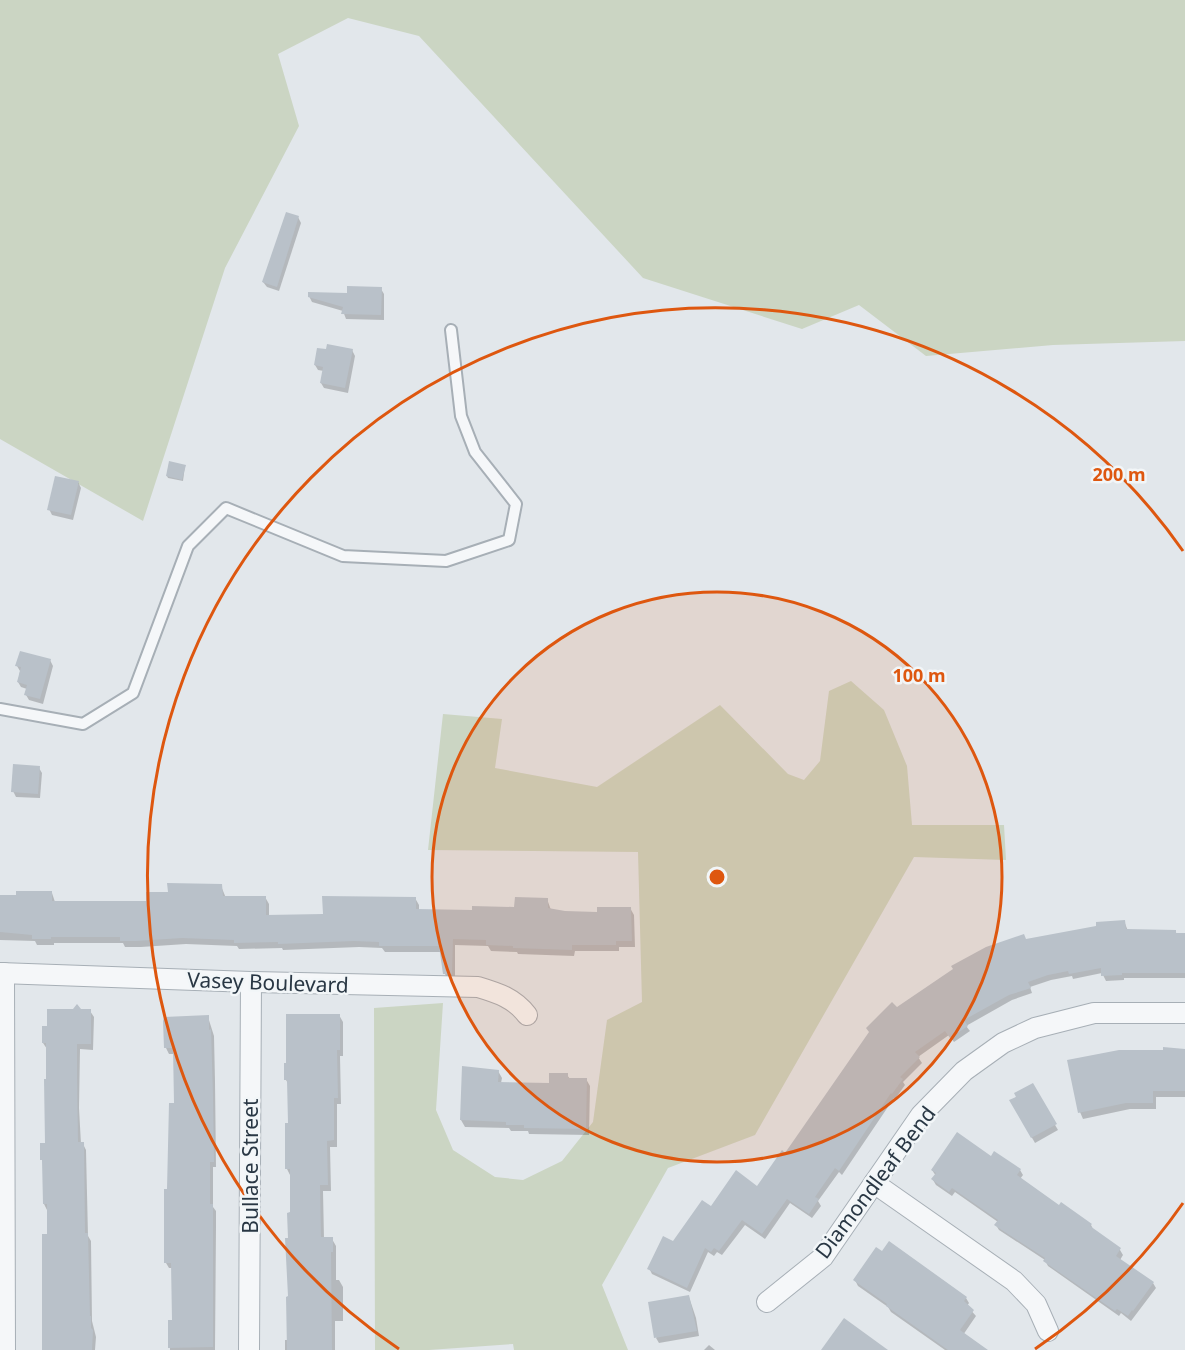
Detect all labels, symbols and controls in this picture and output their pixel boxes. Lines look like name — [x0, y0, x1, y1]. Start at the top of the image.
text: 200 m — [1092, 462, 1146, 486]
text: 100 m — [892, 663, 946, 687]
centre of rings — [707, 867, 727, 887]
street label: Vasey Boulevard — [187, 965, 349, 999]
street label: Bullace Street — [236, 1098, 264, 1234]
street label: Diamondleaf Bend — [808, 1100, 942, 1264]

